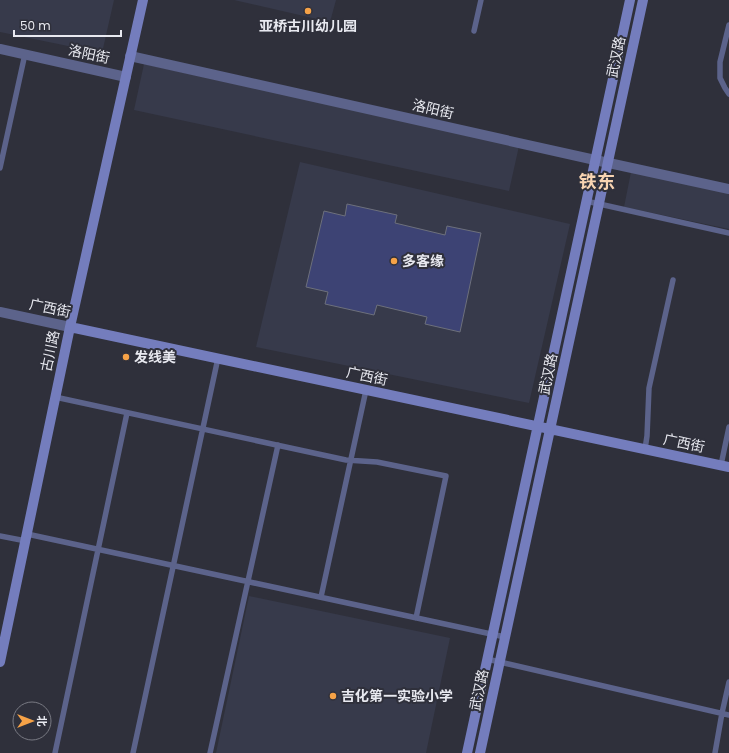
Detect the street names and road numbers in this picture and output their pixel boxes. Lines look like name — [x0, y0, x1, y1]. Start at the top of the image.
street label: 武汉路 — [602, 34, 630, 80]
street label: 洛阳街 — [66, 40, 112, 68]
street label: 洛阳街 — [410, 95, 456, 123]
street label: 广西街 — [27, 294, 73, 322]
street label: 古川路 — [36, 328, 64, 374]
street label: 武汉路 — [534, 351, 562, 397]
street label: 广西街 — [344, 362, 390, 390]
street label: 广西街 — [661, 429, 707, 457]
street label: 武汉路 — [465, 667, 493, 713]

